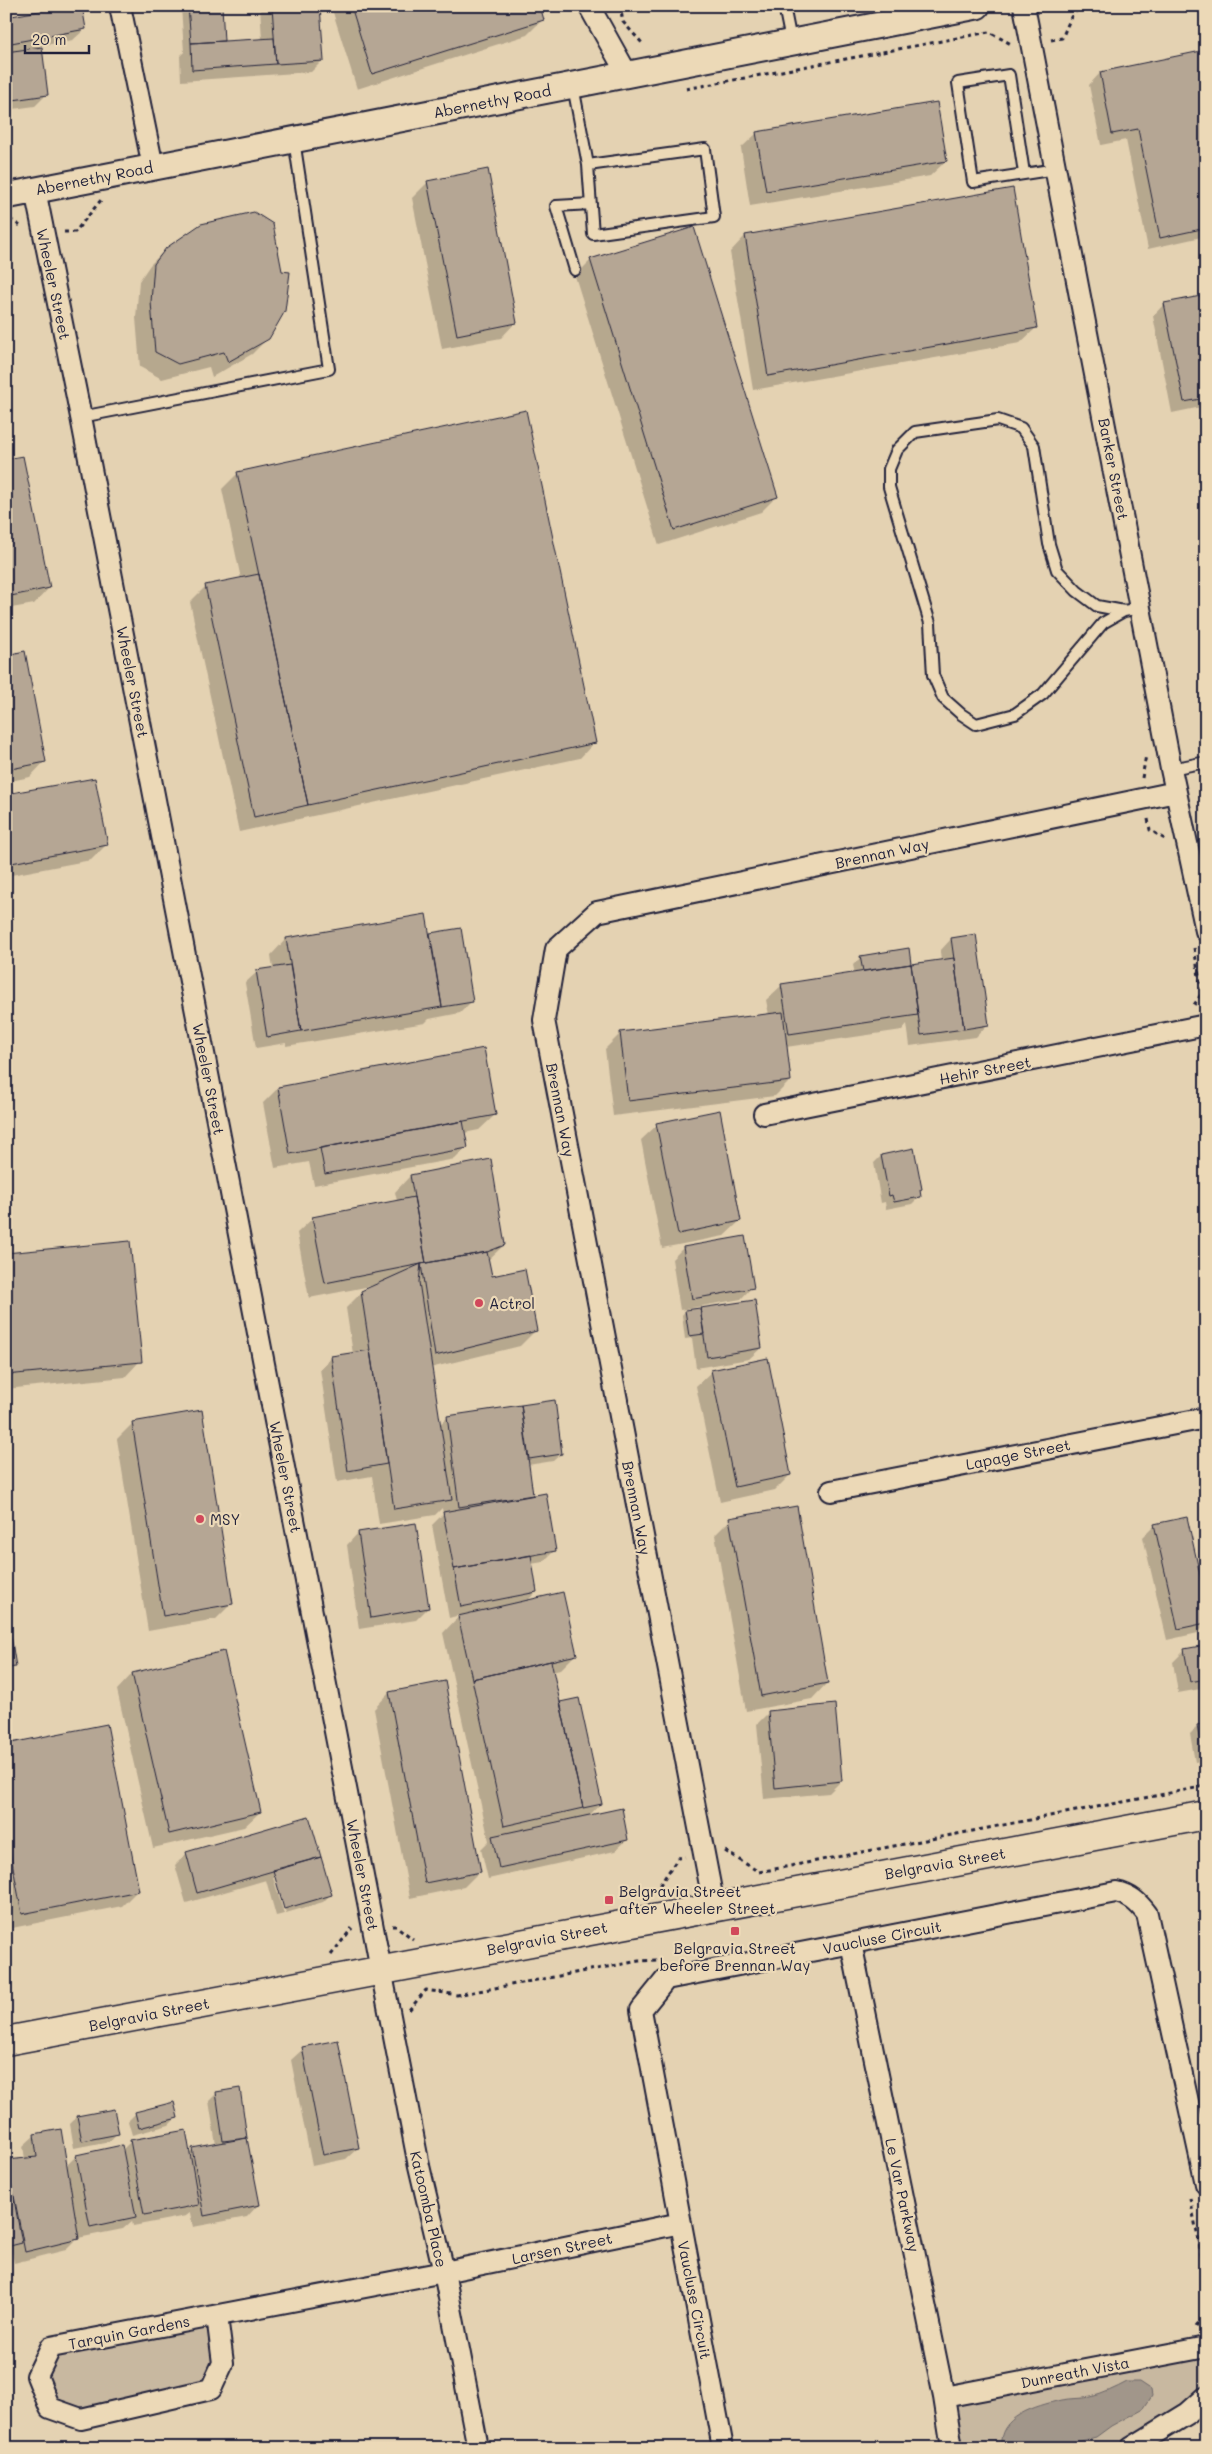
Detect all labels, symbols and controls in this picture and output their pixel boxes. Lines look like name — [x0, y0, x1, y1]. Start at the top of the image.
scale bar — [25, 22, 89, 54]
text: 20 m — [32, 29, 66, 49]
street label: Abernethy Road — [431, 80, 553, 122]
street label: Abernethy Road — [33, 157, 155, 199]
street label: Wheeler Street — [32, 226, 76, 342]
street label: Barker Street — [1094, 416, 1134, 522]
street label: Wheeler Street — [112, 624, 154, 740]
street label: Brennan Way — [833, 833, 931, 873]
street label: Wheeler Street — [188, 1021, 230, 1137]
street label: Hehir Street — [937, 1051, 1033, 1089]
street label: Brennan Way — [542, 1061, 580, 1159]
place label: Actrol — [489, 1293, 535, 1313]
marker: Actrol — [473, 1297, 485, 1309]
street label: Wheeler Street — [265, 1419, 307, 1535]
street label: Lapage Street — [964, 1434, 1072, 1474]
street label: Brennan Way — [618, 1459, 656, 1557]
place label: MSY — [210, 1509, 240, 1529]
marker: MSY — [194, 1513, 206, 1525]
street label: Wheeler Street — [342, 1817, 384, 1933]
street label: Belgravia Street — [883, 1843, 1007, 1883]
place label: Belgravia Street after Wheeler Street — [619, 1881, 776, 1918]
marker: Belgravia Street after Wheeler Street — [603, 1894, 615, 1906]
street label: Vaucluse Circuit — [821, 1916, 943, 1958]
street label: Belgravia Street — [485, 1917, 609, 1959]
marker: Belgravia Street before Brennan Way — [729, 1925, 741, 1937]
place label: Belgravia Street before Brennan Way — [660, 1938, 811, 1975]
street label: Belgravia Street — [87, 1993, 211, 2035]
street label: Le Var Parkway — [881, 2136, 925, 2254]
street label: Katoomba Place — [406, 2149, 452, 2269]
street label: Larsen Street — [510, 2228, 614, 2268]
street label: Vaucluse Circuit — [674, 2239, 716, 2361]
street label: Tarquin Gardens — [67, 2310, 191, 2354]
street label: Dunreath Vista — [1019, 2352, 1131, 2392]

